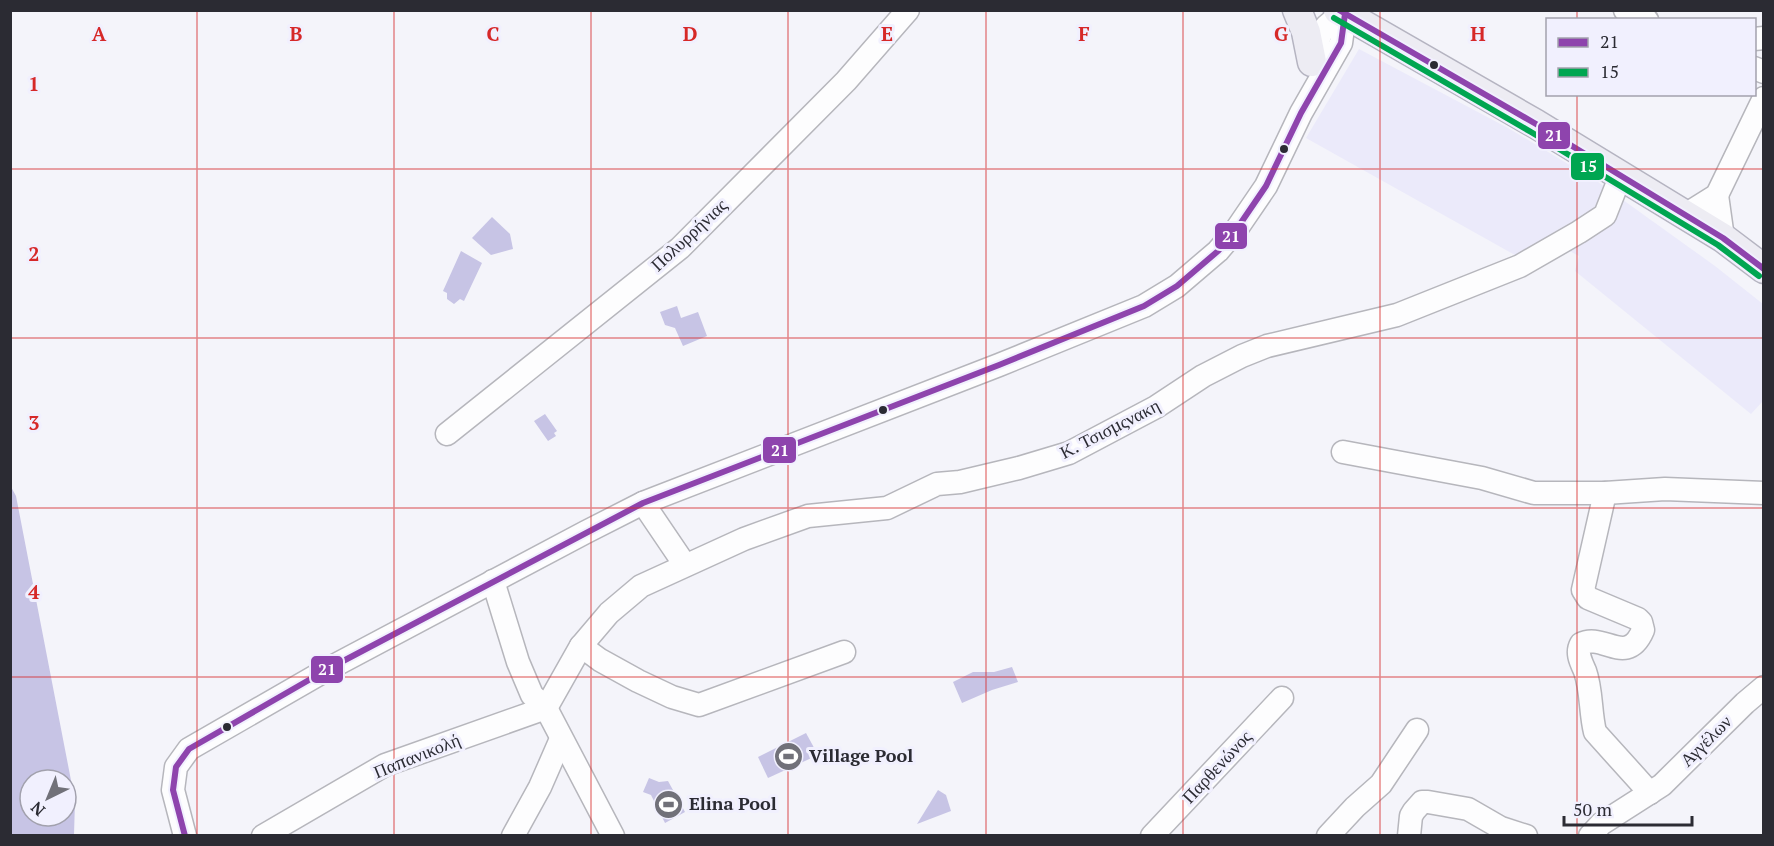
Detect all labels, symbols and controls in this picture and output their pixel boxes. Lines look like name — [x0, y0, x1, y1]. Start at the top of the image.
legend — [1546, 18, 1756, 96]
text: A — [92, 20, 107, 47]
text: B — [290, 20, 303, 47]
text: C — [486, 20, 500, 47]
text: D — [683, 20, 697, 47]
text: E — [881, 20, 893, 47]
text: F — [1078, 20, 1090, 47]
text: G — [1274, 20, 1288, 47]
text: H — [1470, 20, 1486, 47]
text: 21 — [1600, 29, 1619, 53]
unlabelled marker — [1428, 59, 1440, 71]
text: 15 — [1600, 59, 1619, 83]
text: 1 — [28, 70, 40, 97]
line badge: 21 — [1537, 121, 1571, 150]
text: 21 — [1545, 124, 1563, 146]
unlabelled marker — [1278, 143, 1290, 155]
line badge: 15 — [1570, 152, 1605, 181]
text: 15 — [1579, 155, 1597, 177]
street label: Πολυρρήνιας — [645, 193, 732, 276]
line badge: 21 — [1214, 222, 1248, 250]
text: 21 — [1222, 225, 1240, 247]
text: 2 — [28, 240, 40, 267]
street label: Κ. Τσισμςνακη — [1055, 393, 1164, 464]
unlabelled marker — [877, 404, 889, 416]
text: 3 — [28, 409, 40, 436]
line badge: 21 — [762, 436, 797, 464]
text: 21 — [771, 439, 789, 461]
text: 4 — [28, 578, 40, 605]
line badge: 21 — [310, 655, 344, 684]
text: 21 — [318, 658, 336, 680]
street label: Αγγέλων — [1674, 709, 1736, 771]
unlabelled marker — [221, 721, 233, 733]
street label: Παρθενώνος — [1176, 725, 1256, 808]
street label: Παπανικολή — [370, 727, 464, 783]
sports icon: Village Pool — [772, 740, 804, 772]
place label: Village Pool — [809, 743, 913, 767]
north arrow — [18, 768, 78, 828]
sports icon: Elina Pool — [652, 788, 684, 820]
scale bar — [1564, 789, 1692, 827]
place label: Elina Pool — [689, 791, 777, 815]
text: N — [26, 797, 50, 821]
text: 50 m — [1573, 797, 1613, 821]

